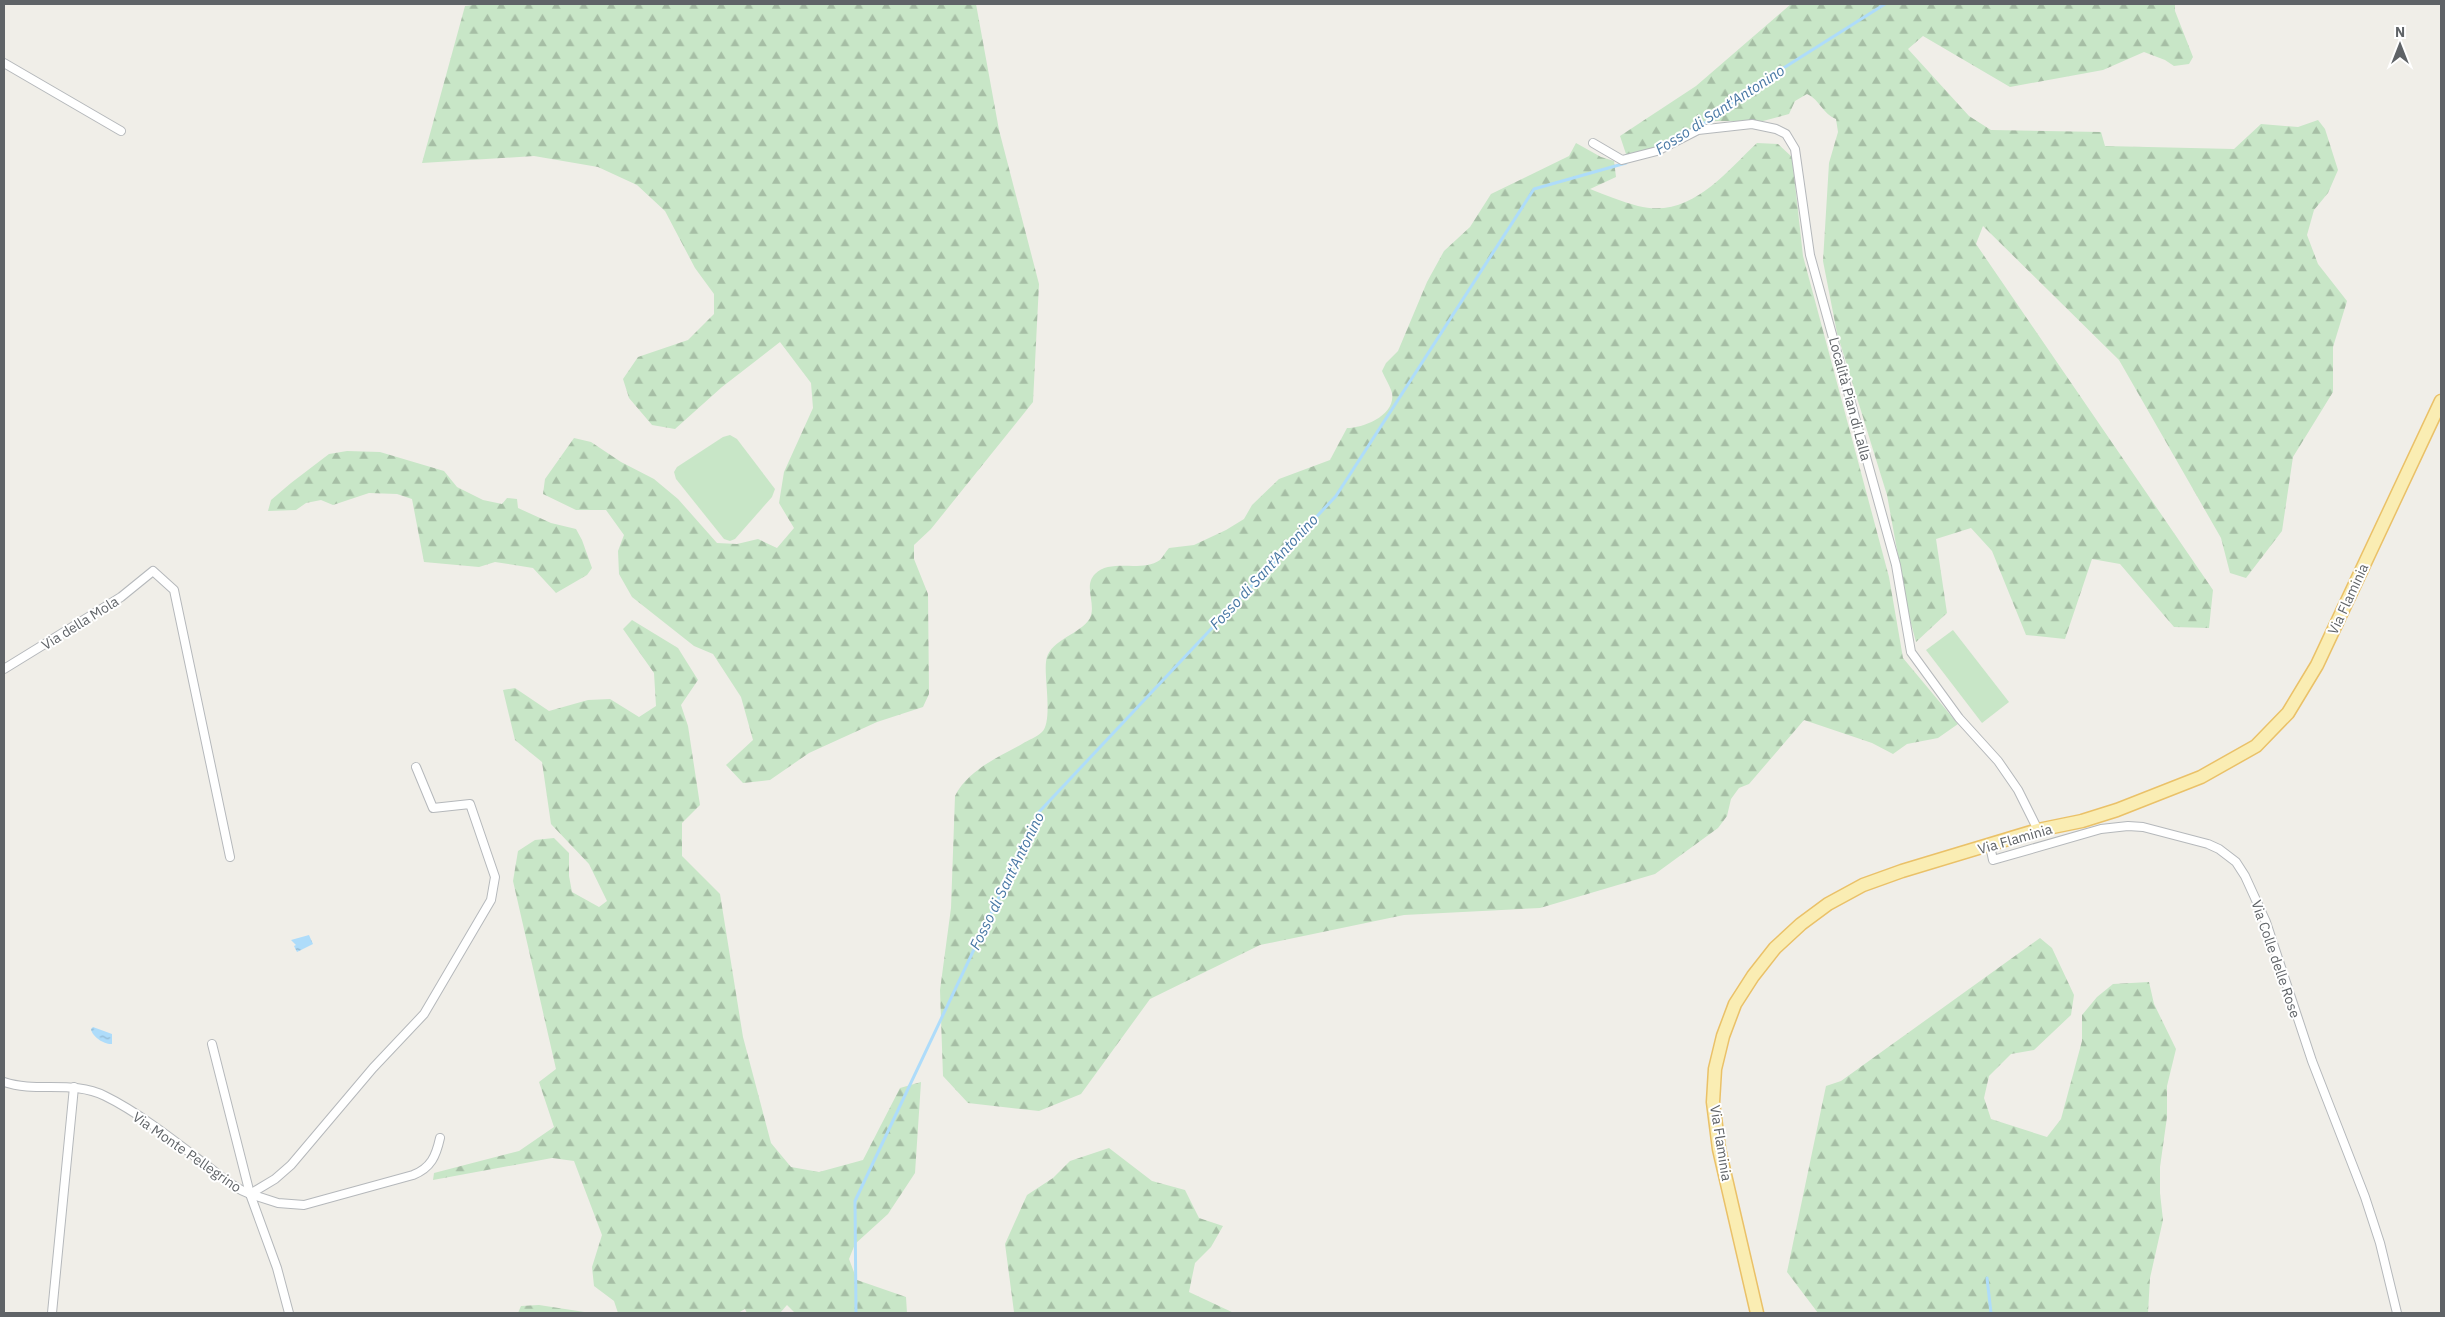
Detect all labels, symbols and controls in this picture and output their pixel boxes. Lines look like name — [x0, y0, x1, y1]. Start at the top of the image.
north arrow — [2375, 20, 2425, 70]
text: N — [2395, 23, 2405, 41]
water label: Fosso di Sant'Antonino — [1651, 61, 1788, 159]
street label: Località Pian di Lalla — [1825, 335, 1875, 463]
water label: Fosso di Sant'Antonino — [1205, 510, 1322, 633]
street label: Via Flaminia — [2324, 560, 2373, 638]
street label: Via della Mola — [38, 592, 122, 654]
water label: Fosso di Sant'Antonino — [965, 809, 1048, 953]
street label: Via Flaminia — [1976, 820, 2055, 858]
street label: Via Colle delle Rose — [2247, 898, 2305, 1021]
street label: Via Flaminia — [1706, 1104, 1736, 1183]
street label: Via Monte Pellegrino — [129, 1108, 245, 1196]

